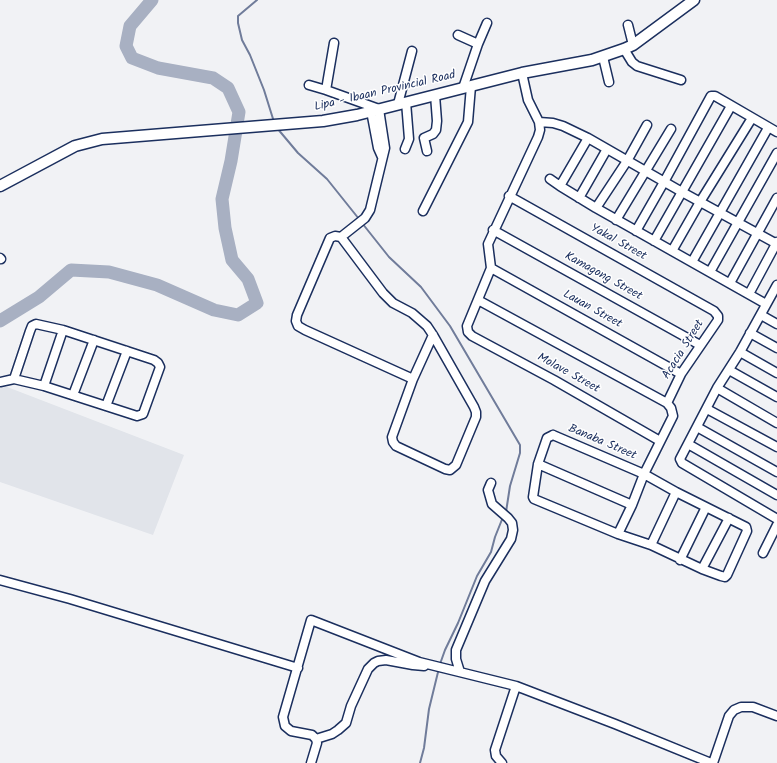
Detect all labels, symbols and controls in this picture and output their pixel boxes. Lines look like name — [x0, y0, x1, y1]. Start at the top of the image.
street label: Lipa - Ibaan Provincial Road — [313, 69, 457, 115]
street label: Yakal Street — [587, 222, 649, 264]
street label: Kamagong Street — [562, 250, 644, 304]
street label: Lauan Street — [560, 288, 624, 332]
street label: Acacia Street — [660, 318, 708, 382]
street label: Molave Street — [534, 351, 602, 397]
street label: Banaba Street — [566, 422, 638, 464]

